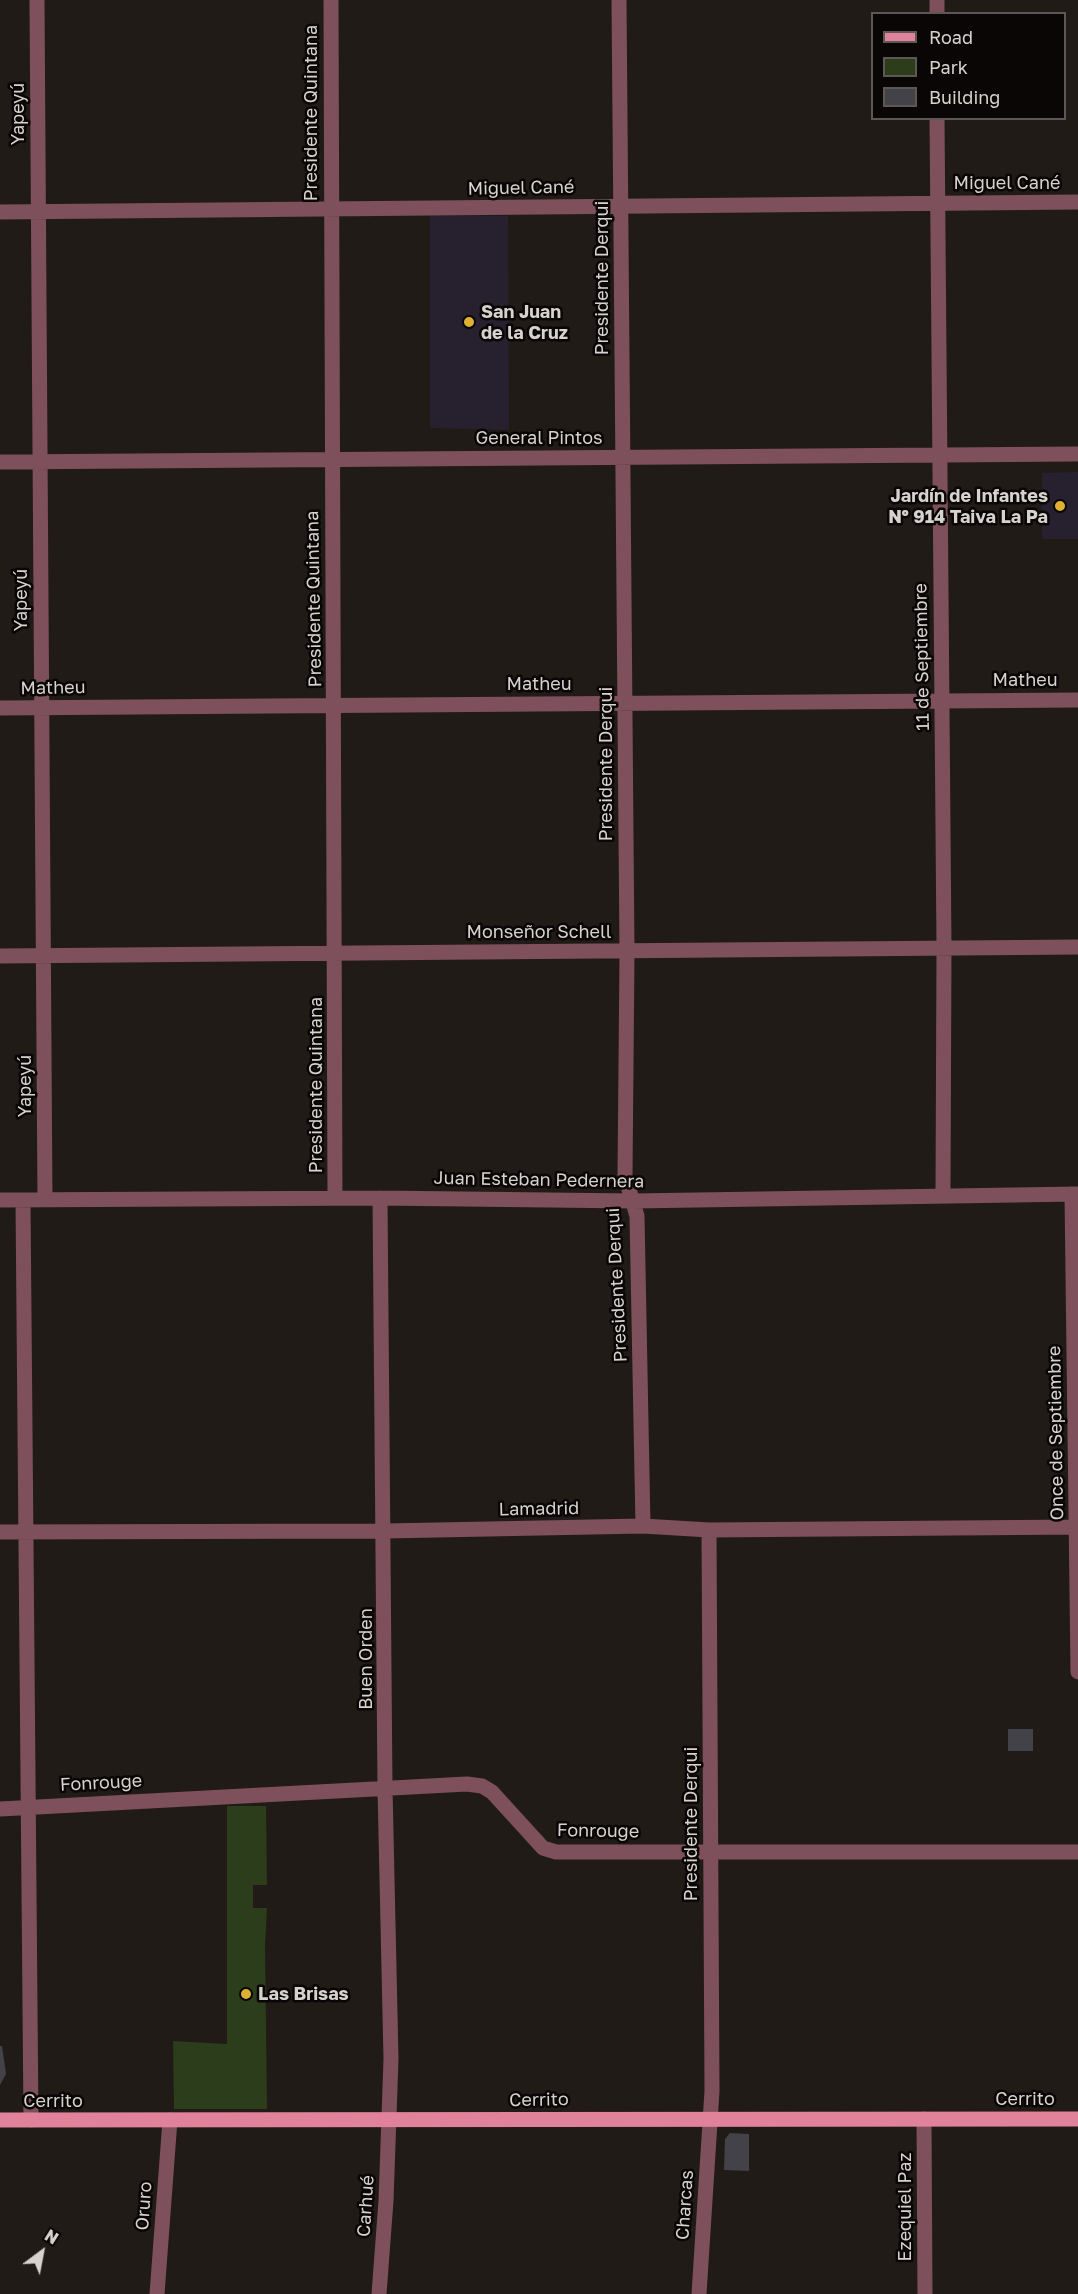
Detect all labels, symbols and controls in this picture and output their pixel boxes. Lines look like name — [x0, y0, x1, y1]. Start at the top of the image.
legend — [871, 12, 1066, 120]
street label: Presidente Quintana — [300, 25, 322, 201]
text: Road — [929, 26, 973, 48]
text: Park — [929, 56, 968, 78]
street label: Yapeyú — [7, 83, 29, 145]
text: Building — [929, 86, 1000, 108]
street label: Miguel Cané — [954, 172, 1060, 194]
street label: Miguel Cané — [467, 176, 575, 200]
street label: Presidente Derqui — [591, 201, 613, 355]
place label: San Juan de la Cruz — [481, 301, 568, 344]
marker: San Juan de la Cruz — [462, 315, 476, 329]
street label: General Pintos — [476, 427, 602, 449]
place label: Jardín de Infantes Nº 914 Taiva La Pa — [888, 485, 1048, 528]
marker: Jardín de Infantes Nº 914 Taiva La Pa — [1053, 499, 1067, 513]
street label: Presidente Quintana — [302, 511, 326, 687]
street label: Yapeyú — [10, 569, 32, 631]
street label: 11 de Septiembre — [910, 583, 934, 731]
street label: Matheu — [992, 669, 1058, 691]
street label: Matheu — [506, 673, 572, 695]
street label: Matheu — [20, 677, 86, 699]
street label: Presidente Derqui — [595, 687, 617, 841]
street label: Monseñor Schell — [466, 921, 612, 943]
street label: Presidente Quintana — [305, 997, 327, 1173]
street label: Yapeyú — [14, 1055, 36, 1117]
street label: Juan Esteban Pedernera — [433, 1167, 645, 1193]
street label: Presidente Derqui — [602, 1207, 632, 1363]
street label: Once de Septiembre — [1044, 1345, 1068, 1521]
street label: Lamadrid — [498, 1497, 580, 1521]
street label: Buen Orden — [355, 1608, 377, 1710]
street label: Presidente Derqui — [680, 1747, 702, 1901]
street label: Fonrouge — [59, 1770, 143, 1796]
street label: Fonrouge — [557, 1819, 639, 1843]
place label: Las Brisas — [258, 1983, 349, 2005]
marker: Las Brisas — [239, 1987, 253, 2001]
street label: Cerrito — [995, 2088, 1055, 2110]
street label: Cerrito — [509, 2089, 569, 2111]
street label: Cerrito — [23, 2090, 83, 2112]
street label: Ezequiel Paz — [894, 2152, 916, 2262]
street label: Charcas — [672, 2169, 698, 2241]
street label: Carhué — [353, 2174, 379, 2238]
street label: Oruro — [132, 2181, 156, 2231]
north arrow — [12, 2222, 72, 2282]
text: N — [41, 2225, 62, 2248]

